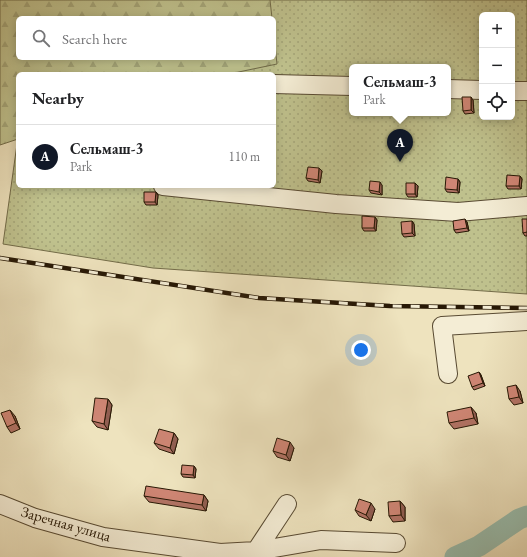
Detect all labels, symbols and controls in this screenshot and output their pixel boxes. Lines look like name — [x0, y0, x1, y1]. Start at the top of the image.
map controls — [479, 12, 515, 120]
button: + — [479, 12, 515, 48]
search box — [16, 16, 276, 60]
icon: search — [30, 27, 52, 49]
text: Search here — [62, 29, 127, 48]
button: − — [479, 48, 515, 84]
popup — [349, 64, 451, 116]
text: Сельмаш-3 — [363, 72, 437, 91]
button: locate — [479, 84, 515, 120]
text: Nearby — [32, 87, 84, 109]
text: Park — [363, 91, 385, 108]
pin: A — [387, 129, 413, 162]
text: Сельмаш-3 — [70, 139, 143, 158]
text: A — [40, 148, 50, 165]
text: 110 m — [229, 148, 260, 165]
text: Park — [70, 158, 92, 175]
your location — [351, 340, 371, 360]
street label: Заречная улица — [19, 502, 113, 545]

